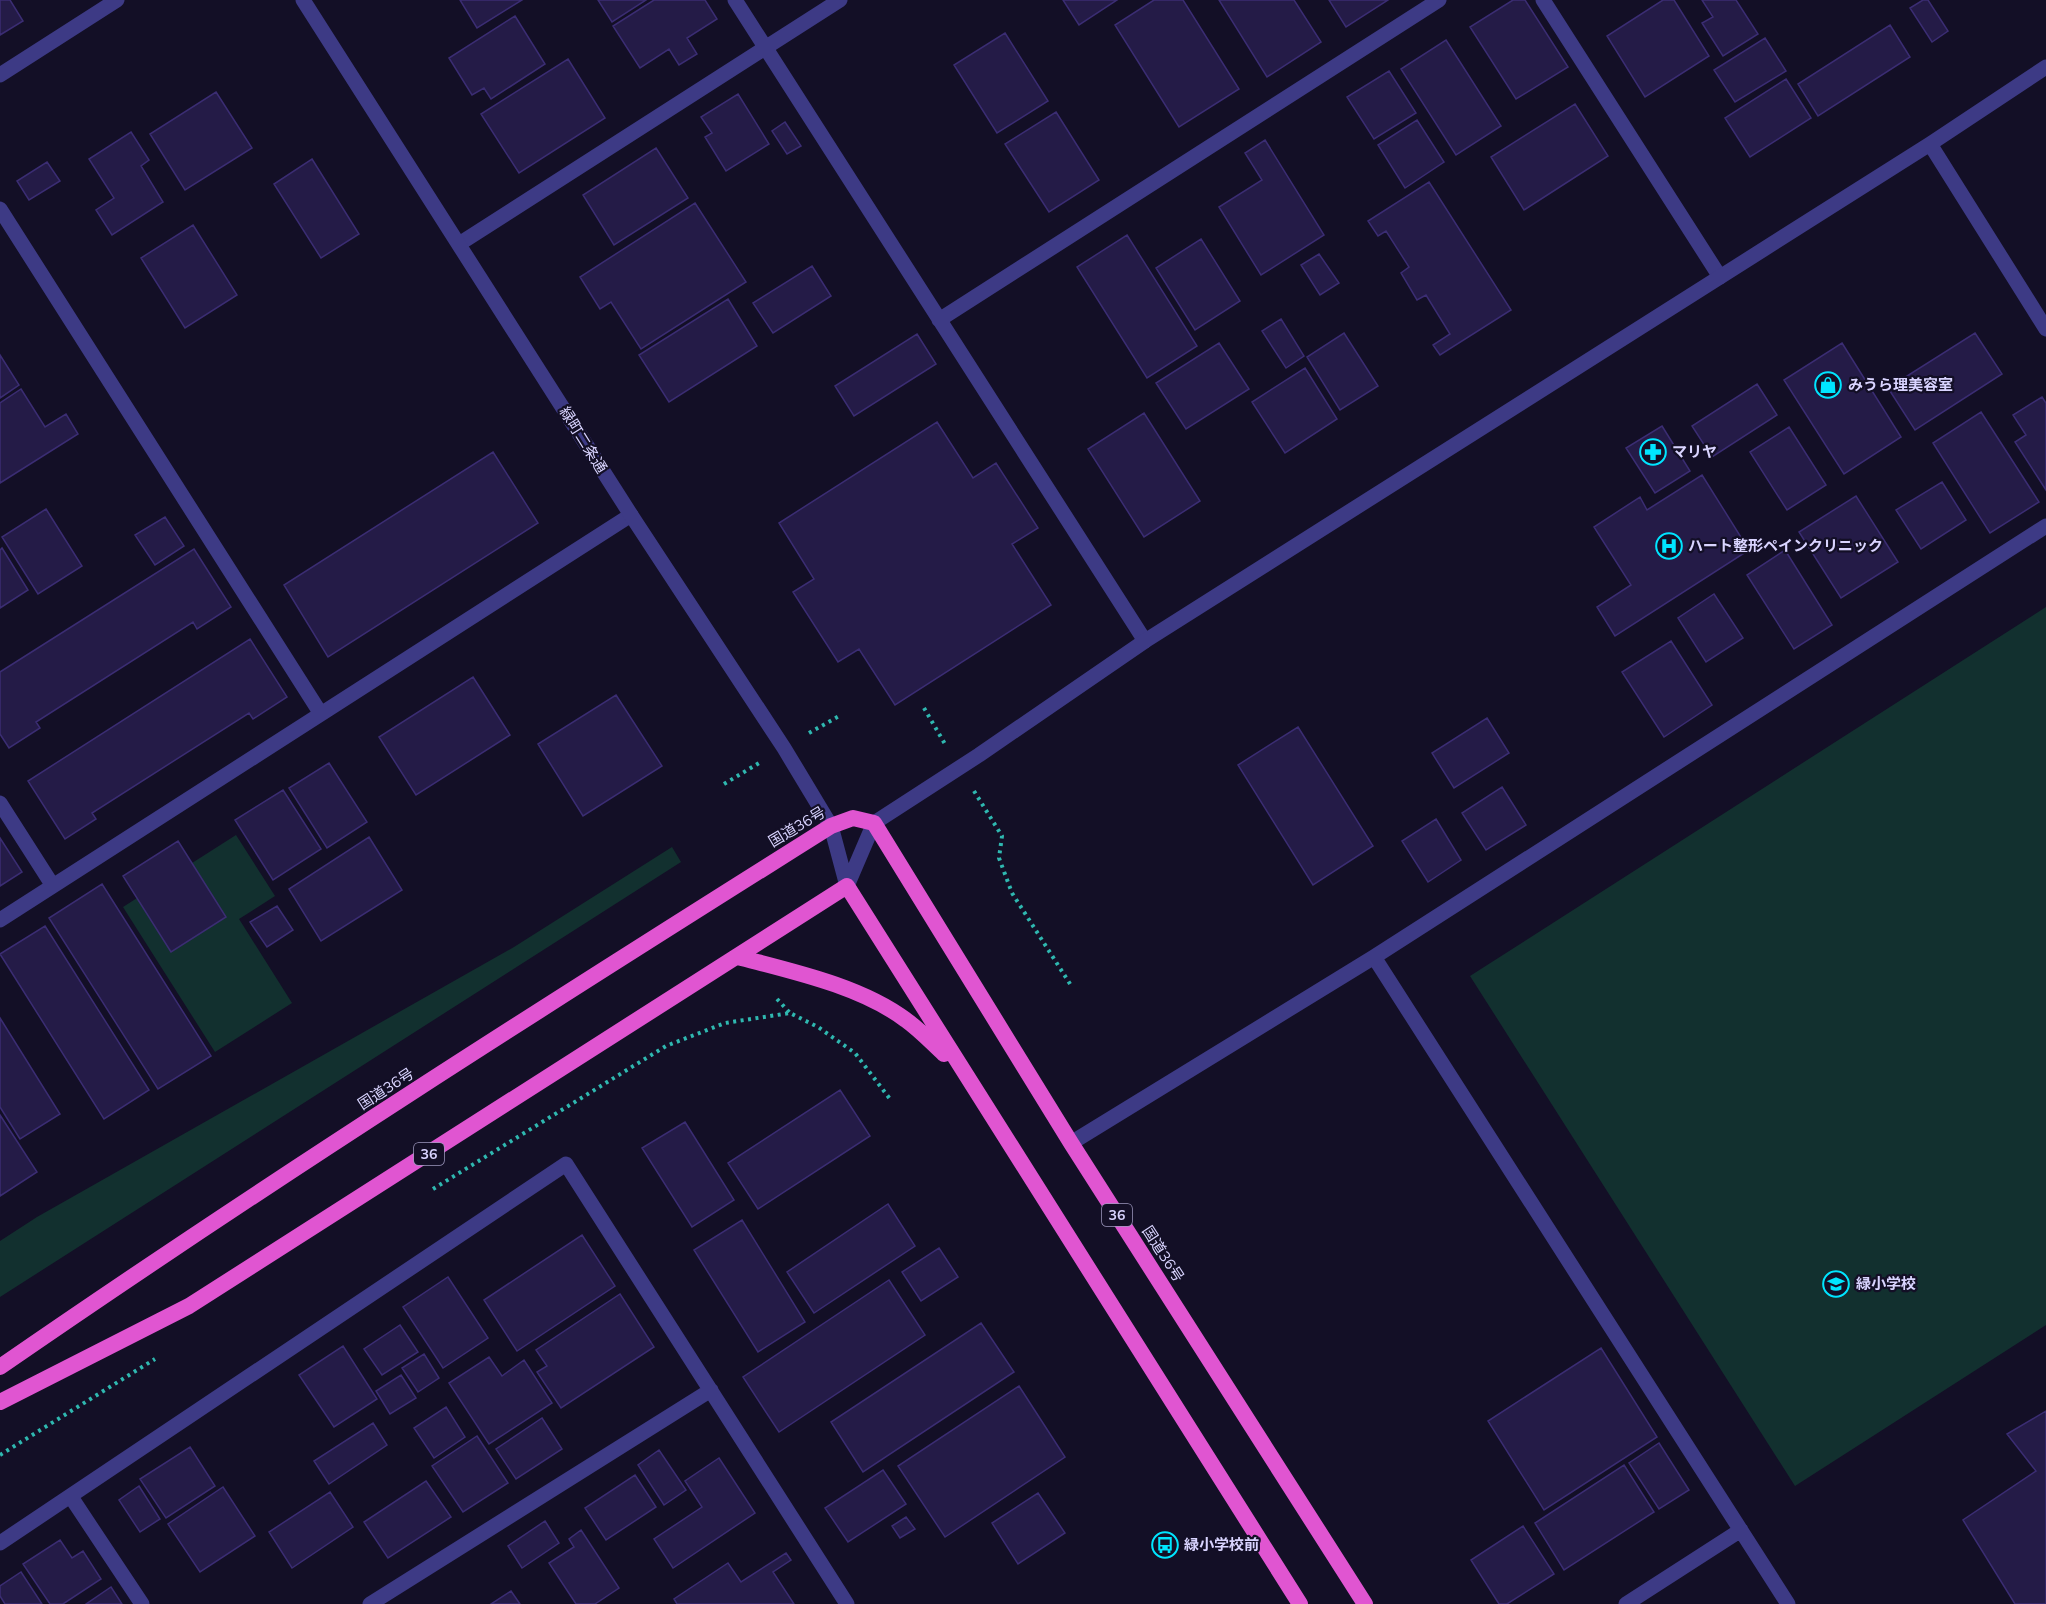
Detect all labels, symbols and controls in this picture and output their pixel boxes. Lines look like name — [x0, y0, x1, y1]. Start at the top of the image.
shop icon: みうら理美容室 — [1813, 370, 1843, 400]
place label: みうら理美容室 — [1848, 375, 1953, 394]
street label: 緑町二条通 — [555, 403, 611, 477]
pharmacy icon: マリヤ — [1638, 437, 1668, 467]
place label: マリヤ — [1672, 442, 1717, 461]
hospital icon: ハート整形ペインクリニック — [1654, 531, 1684, 561]
place label: ハート整形ペインクリニック — [1688, 536, 1883, 555]
street label: 国道36号 — [765, 802, 829, 851]
street label: 国道36号 — [354, 1063, 417, 1114]
road number: 36 — [414, 1143, 444, 1165]
road number: 36 — [1102, 1204, 1132, 1226]
street label: 国道36号 — [1138, 1222, 1189, 1285]
school or university icon: 緑小学校 — [1821, 1269, 1851, 1299]
place label: 緑小学校 — [1856, 1274, 1916, 1293]
bus stop icon: 緑小学校前 — [1150, 1530, 1180, 1560]
place label: 緑小学校前 — [1184, 1535, 1259, 1554]

